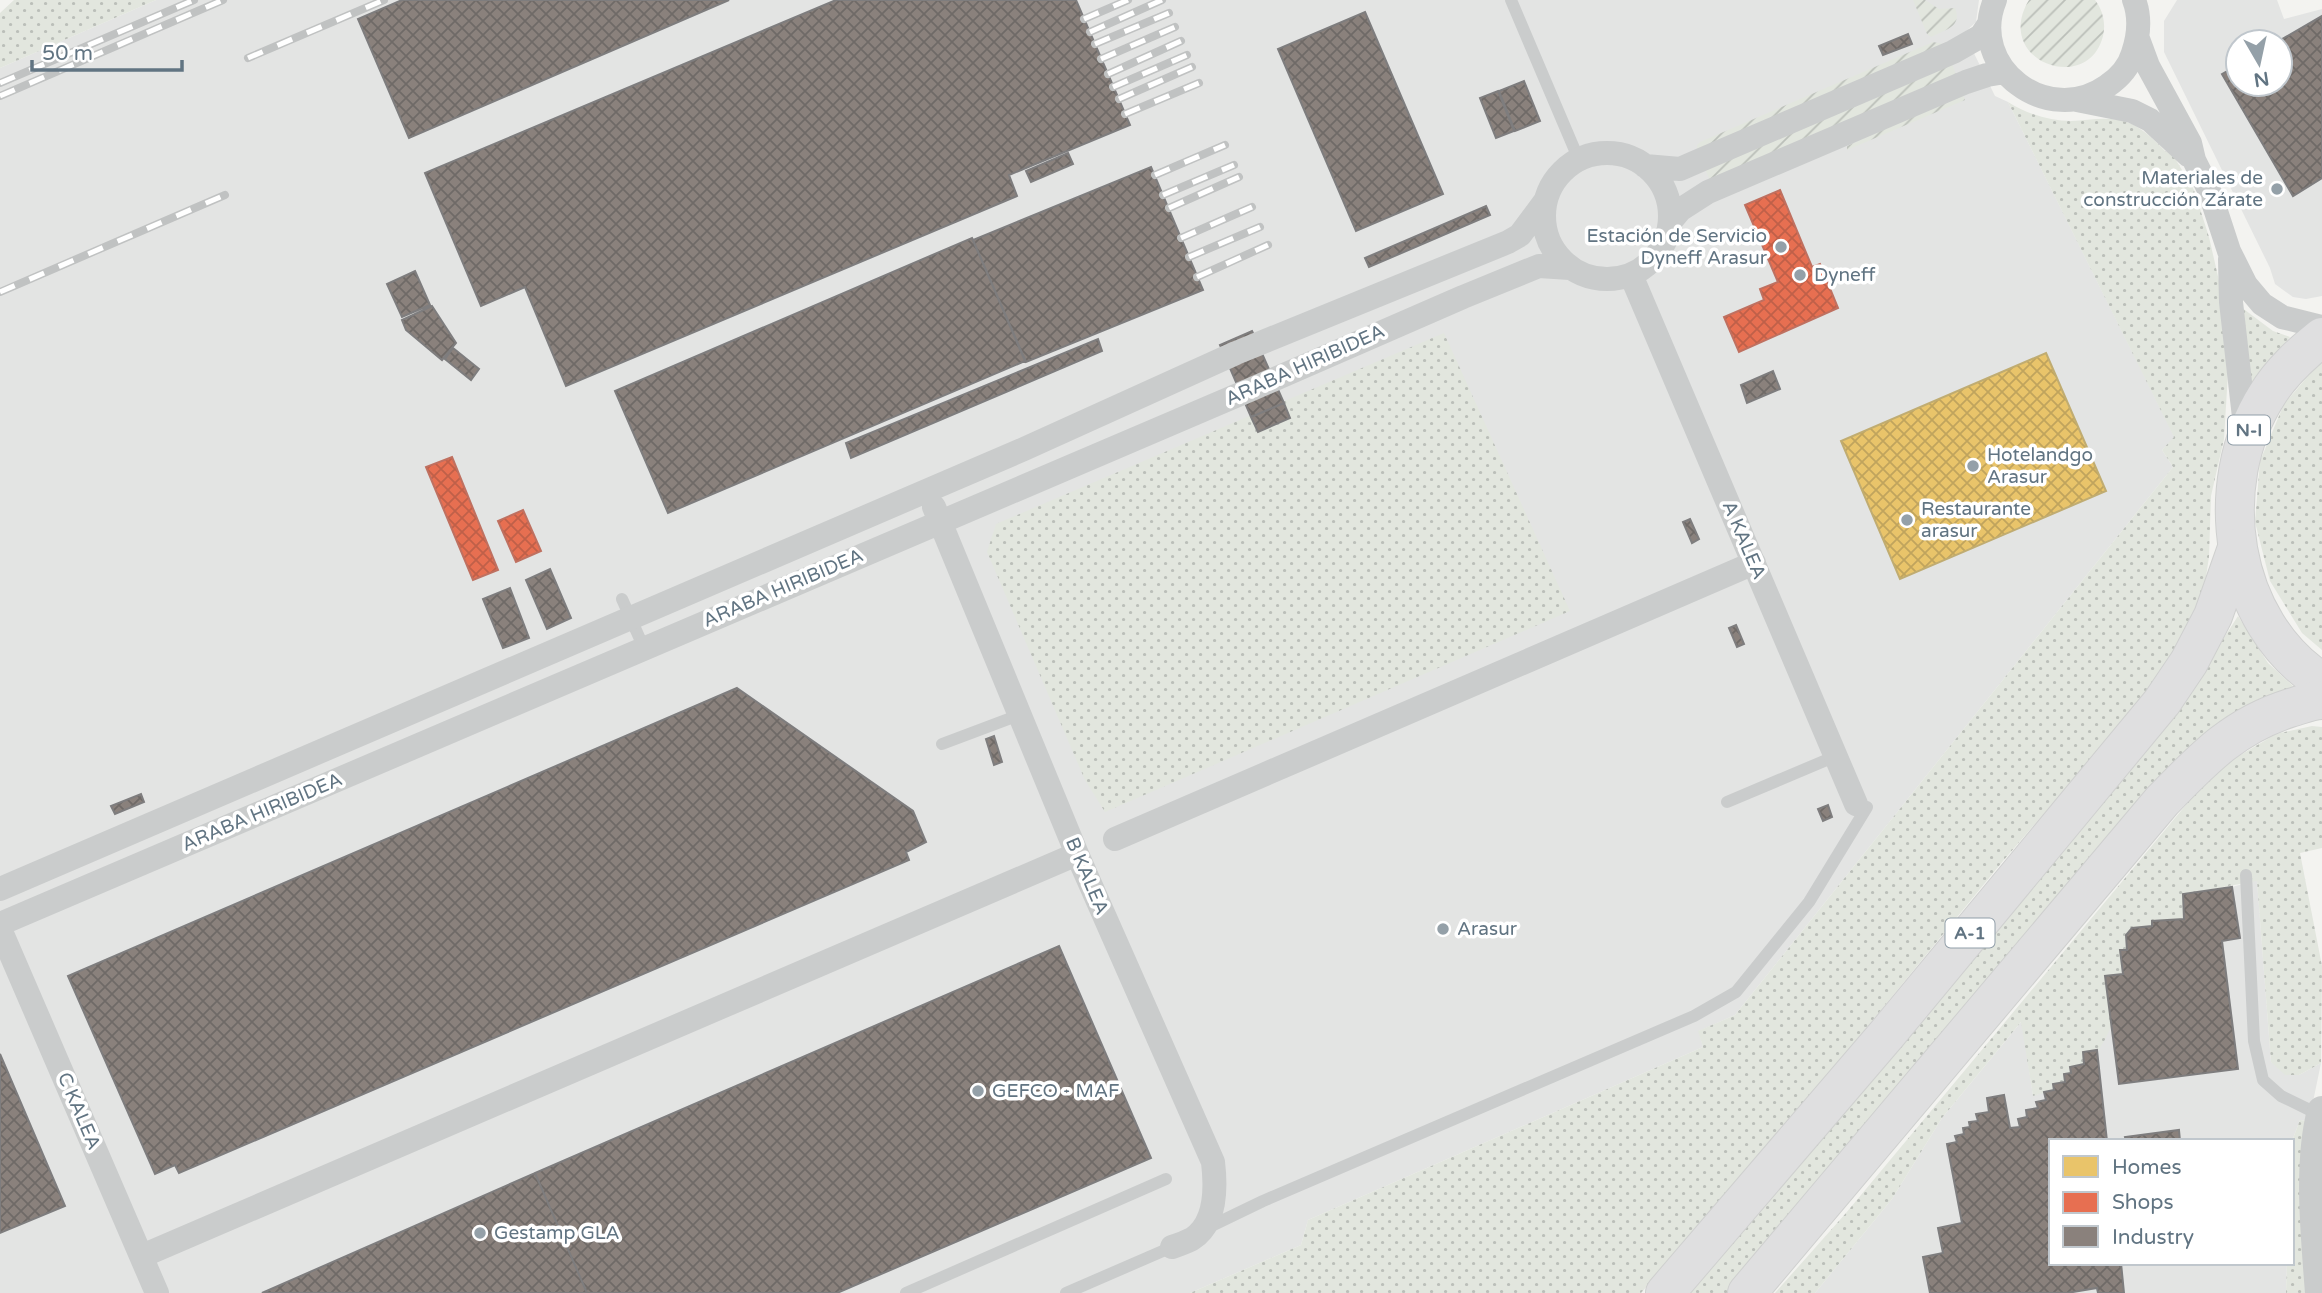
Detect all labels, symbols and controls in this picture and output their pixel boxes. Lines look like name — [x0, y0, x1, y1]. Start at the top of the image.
scale bar — [32, 28, 182, 72]
north arrow — [2224, 28, 2294, 98]
text: 50 m — [42, 41, 93, 66]
text: N — [2252, 67, 2271, 91]
place label: Materiales de construcción Zárate — [2083, 167, 2263, 211]
marker: Materiales de construcción Zárate — [2269, 181, 2285, 197]
place label: Estación de Servicio Dyneff Arasur — [1586, 225, 1768, 269]
marker: Estación de Servicio Dyneff Arasur — [1773, 239, 1789, 255]
place label: Dyneff — [1814, 264, 1876, 286]
marker: Dyneff — [1792, 267, 1808, 283]
street label: ARABA HIRIBIDEA — [1222, 320, 1388, 410]
road number: N-I — [2228, 416, 2270, 444]
place label: Hotelandgo Arasur — [1987, 444, 2093, 488]
marker: Hotelandgo Arasur — [1965, 458, 1981, 474]
street label: A KALEA — [1718, 498, 1770, 582]
place label: Restaurante arasur — [1921, 498, 2031, 542]
marker: Restaurante arasur — [1899, 512, 1915, 528]
street label: ARABA HIRIBIDEA — [700, 544, 866, 632]
street label: ARABA HIRIBIDEA — [179, 768, 345, 856]
street label: B KALEA — [1061, 834, 1113, 918]
place label: Arasur — [1457, 918, 1518, 940]
road number: A-1 — [1946, 918, 1994, 948]
marker: Arasur — [1435, 921, 1451, 937]
street label: C KALEA — [53, 1069, 105, 1153]
place label: GEFCO - MAF — [992, 1080, 1120, 1102]
marker: GEFCO - MAF — [970, 1083, 986, 1099]
legend — [2049, 1139, 2294, 1265]
text: Homes — [2112, 1155, 2182, 1180]
text: Shops — [2112, 1190, 2174, 1215]
place label: Gestamp GLA — [494, 1222, 620, 1244]
marker: Gestamp GLA — [472, 1225, 488, 1241]
text: Industry — [2112, 1225, 2194, 1250]

